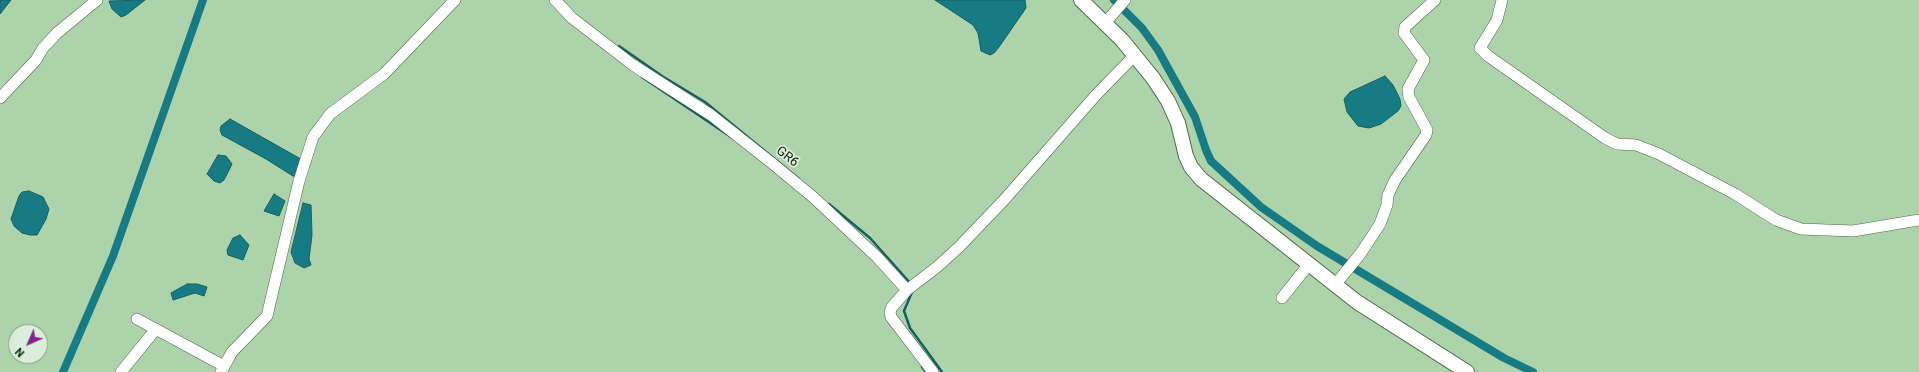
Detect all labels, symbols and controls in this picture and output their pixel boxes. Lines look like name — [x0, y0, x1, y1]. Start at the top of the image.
street label: GR6 — [773, 143, 801, 171]
north arrow — [8, 324, 48, 364]
text: N — [13, 345, 27, 359]

